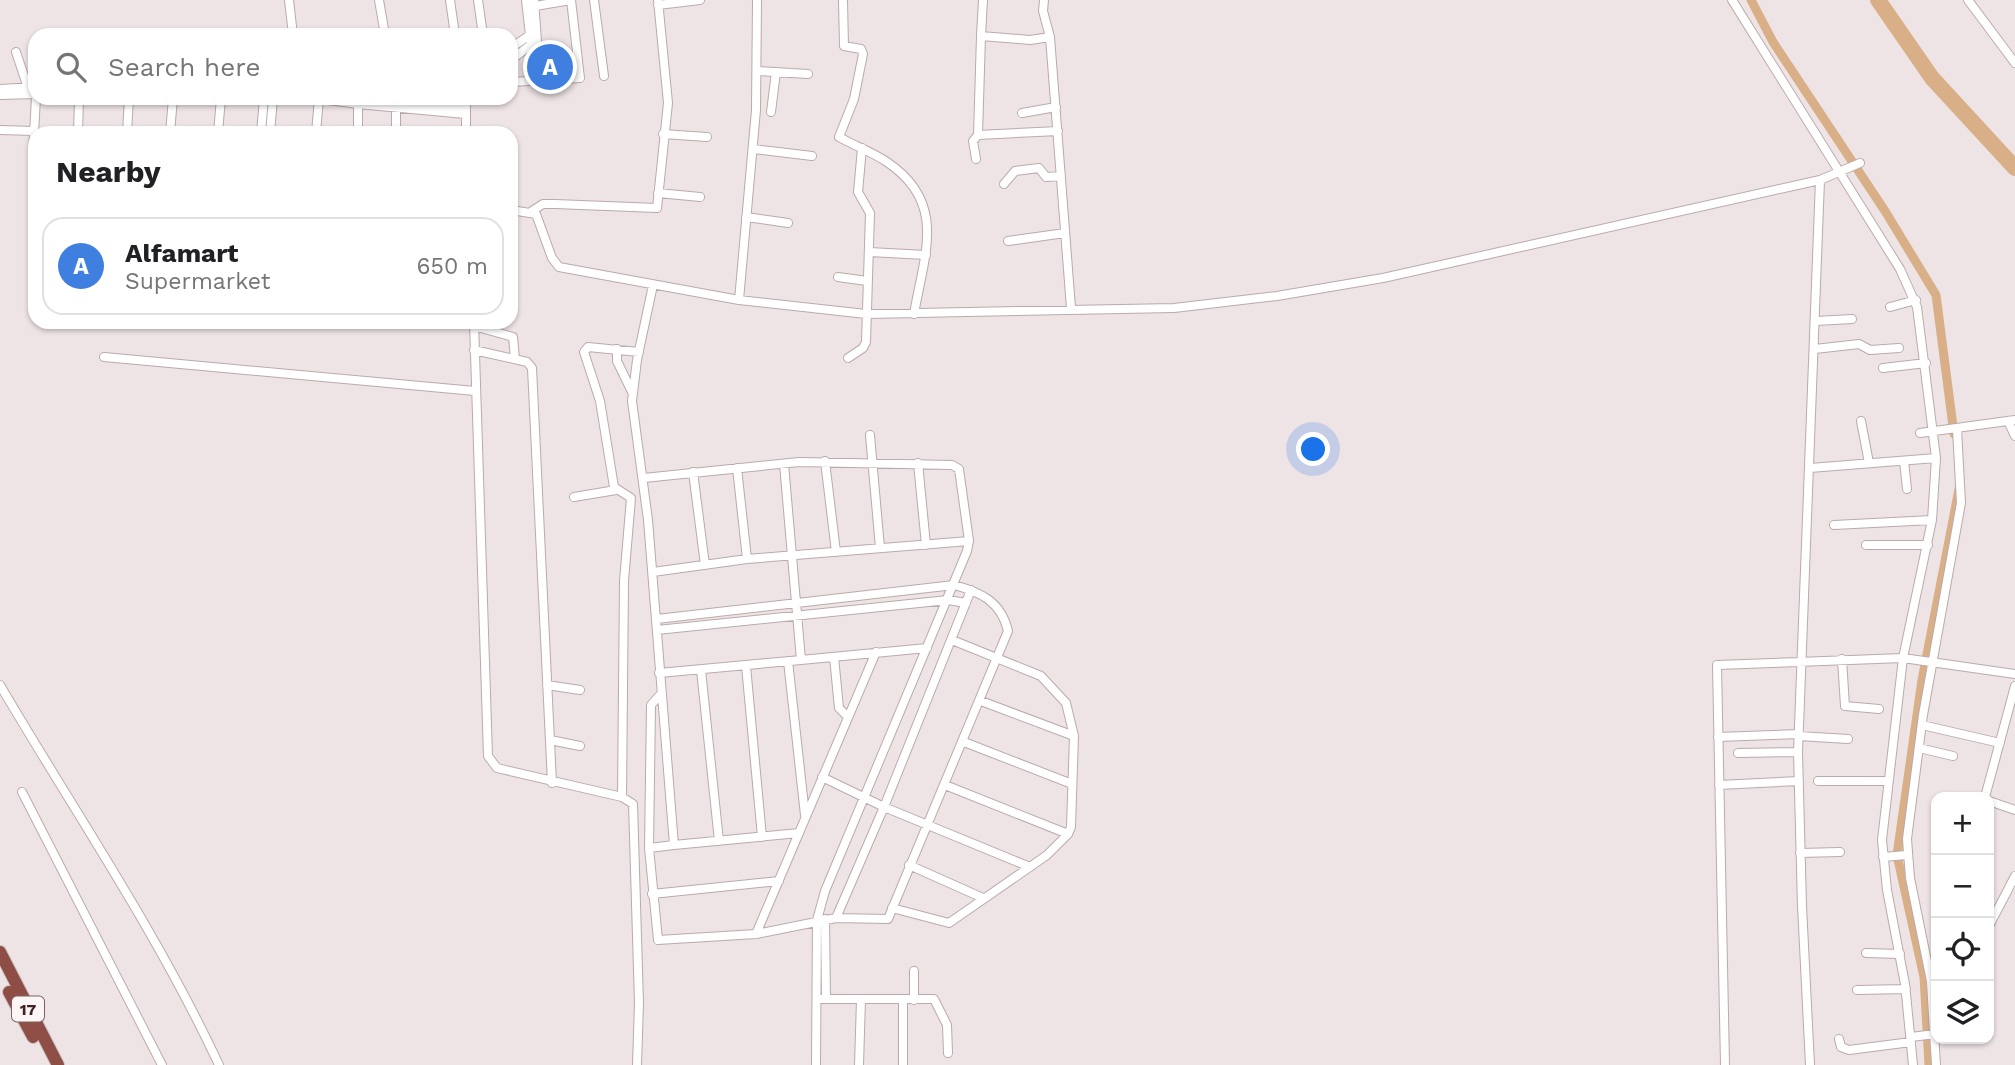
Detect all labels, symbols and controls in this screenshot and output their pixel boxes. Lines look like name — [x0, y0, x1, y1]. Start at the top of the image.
search box — [28, 28, 518, 105]
pin: A — [527, 41, 573, 93]
icon: search — [52, 48, 90, 86]
text: Search here — [108, 52, 260, 82]
text: Nearby — [56, 154, 161, 189]
text: Alfamart — [125, 238, 238, 268]
text: A — [73, 253, 89, 280]
text: 650 m — [417, 253, 488, 280]
text: Supermarket — [125, 268, 270, 295]
your location — [1296, 432, 1330, 466]
map controls — [1931, 792, 1994, 1044]
button: + — [1931, 792, 1994, 855]
button: − — [1931, 855, 1994, 918]
button: locate — [1931, 918, 1994, 981]
button: layers — [1931, 981, 1994, 1044]
road number: 17 — [12, 996, 44, 1021]

